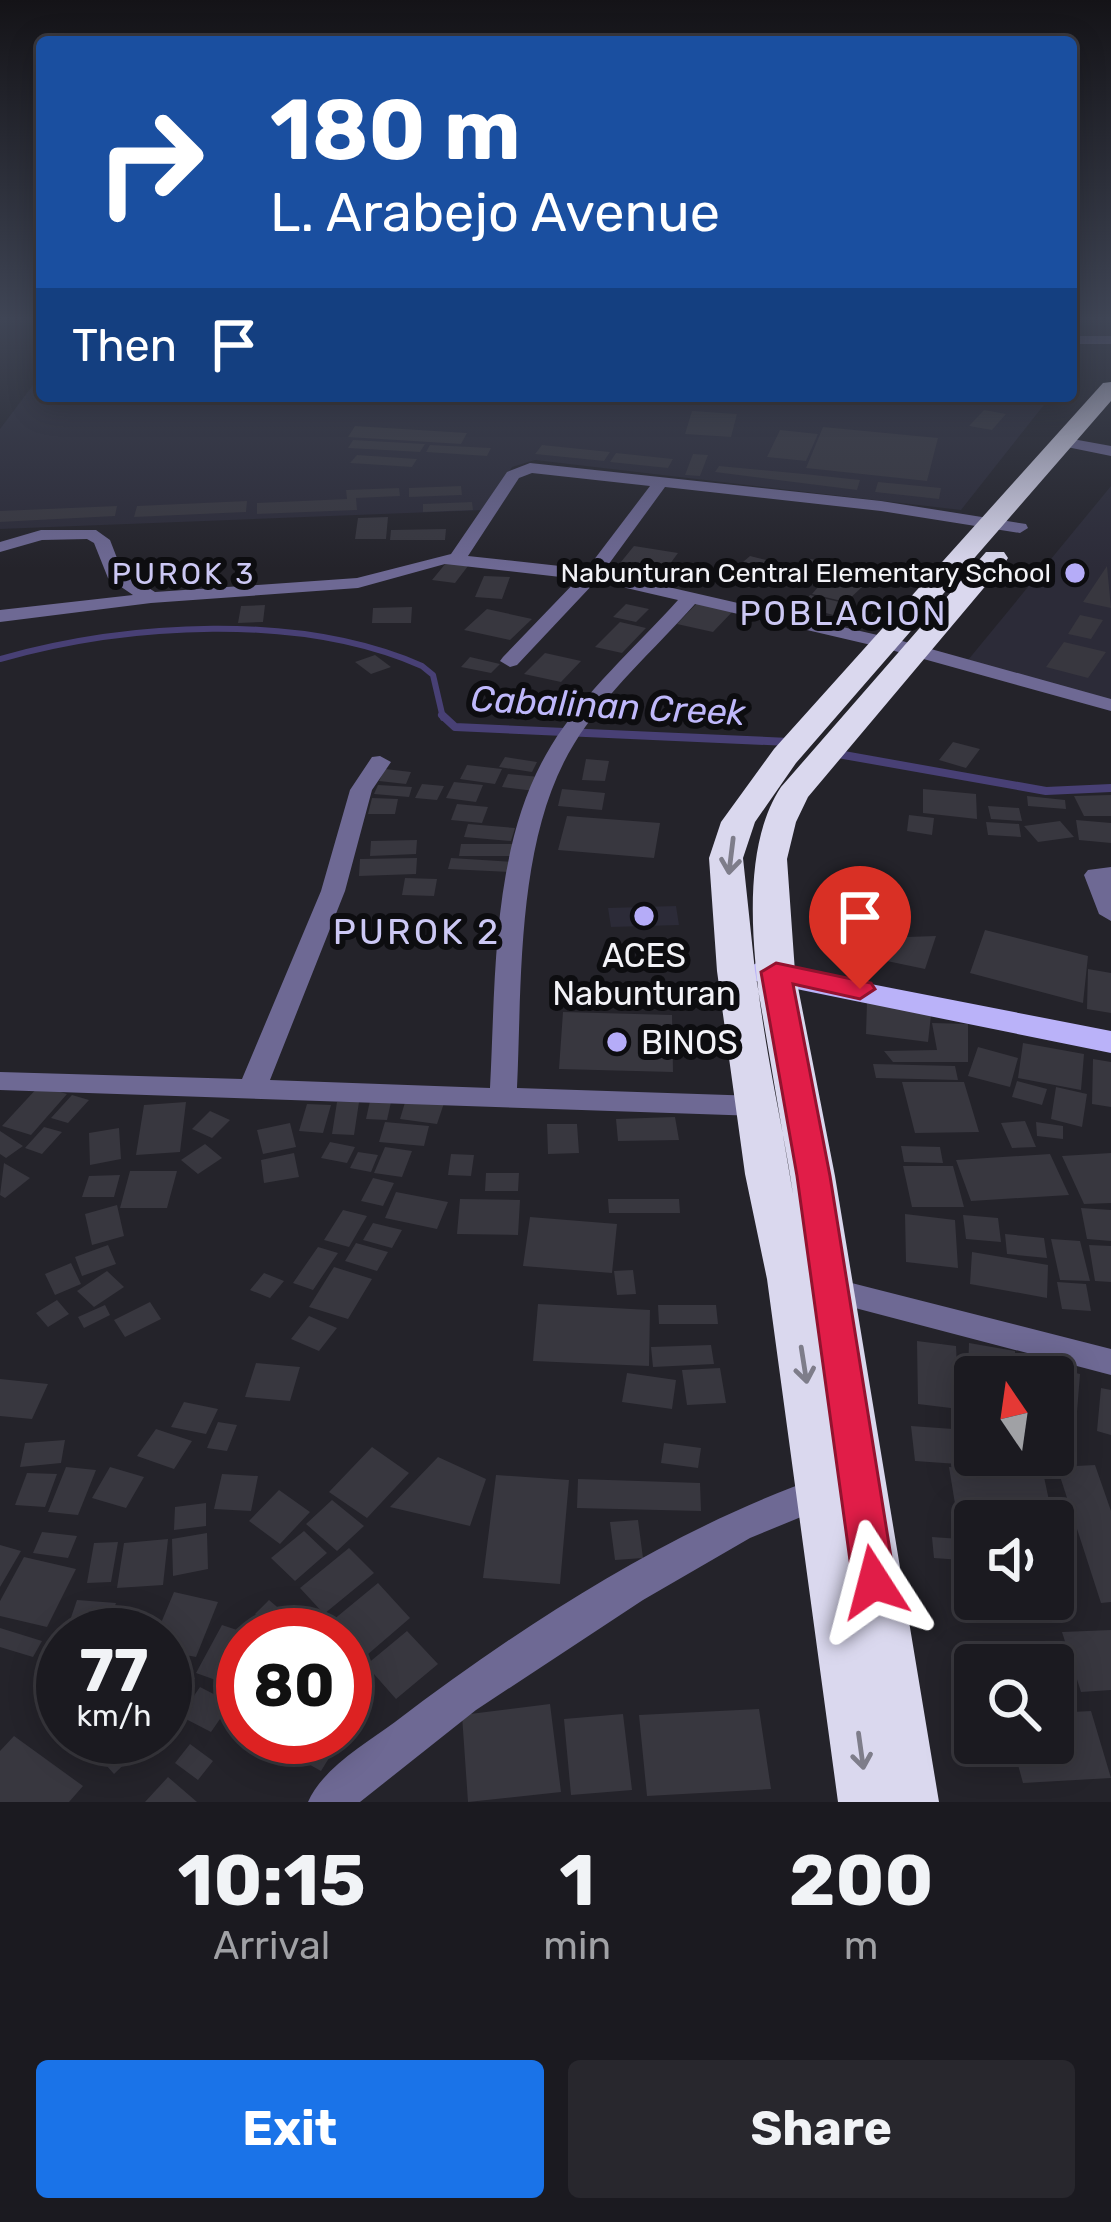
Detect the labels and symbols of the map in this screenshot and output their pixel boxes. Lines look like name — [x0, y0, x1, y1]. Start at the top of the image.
district label: PUROK 3 — [112, 556, 256, 592]
place label: Nabunturan Central Elementary School — [561, 557, 1051, 589]
marker: Nabunturan Central Elementary School — [1062, 560, 1088, 586]
district label: POBLACION — [739, 594, 949, 633]
water label: Cabalinan Creek — [470, 677, 747, 734]
one-way arrow — [719, 836, 741, 875]
pin — [809, 866, 911, 989]
marker: ACES Nabunturan — [631, 903, 657, 929]
district label: PUROK 2 — [333, 910, 501, 953]
place label: ACES Nabunturan — [552, 936, 736, 1013]
place label: BINOS — [641, 1023, 738, 1062]
marker: BINOS — [604, 1029, 630, 1055]
one-way arrow — [793, 1345, 816, 1384]
north arrow — [954, 1356, 1074, 1476]
position arrow — [811, 1519, 937, 1645]
speed limit sign: 80 — [216, 1608, 372, 1764]
one-way arrow — [850, 1731, 873, 1770]

